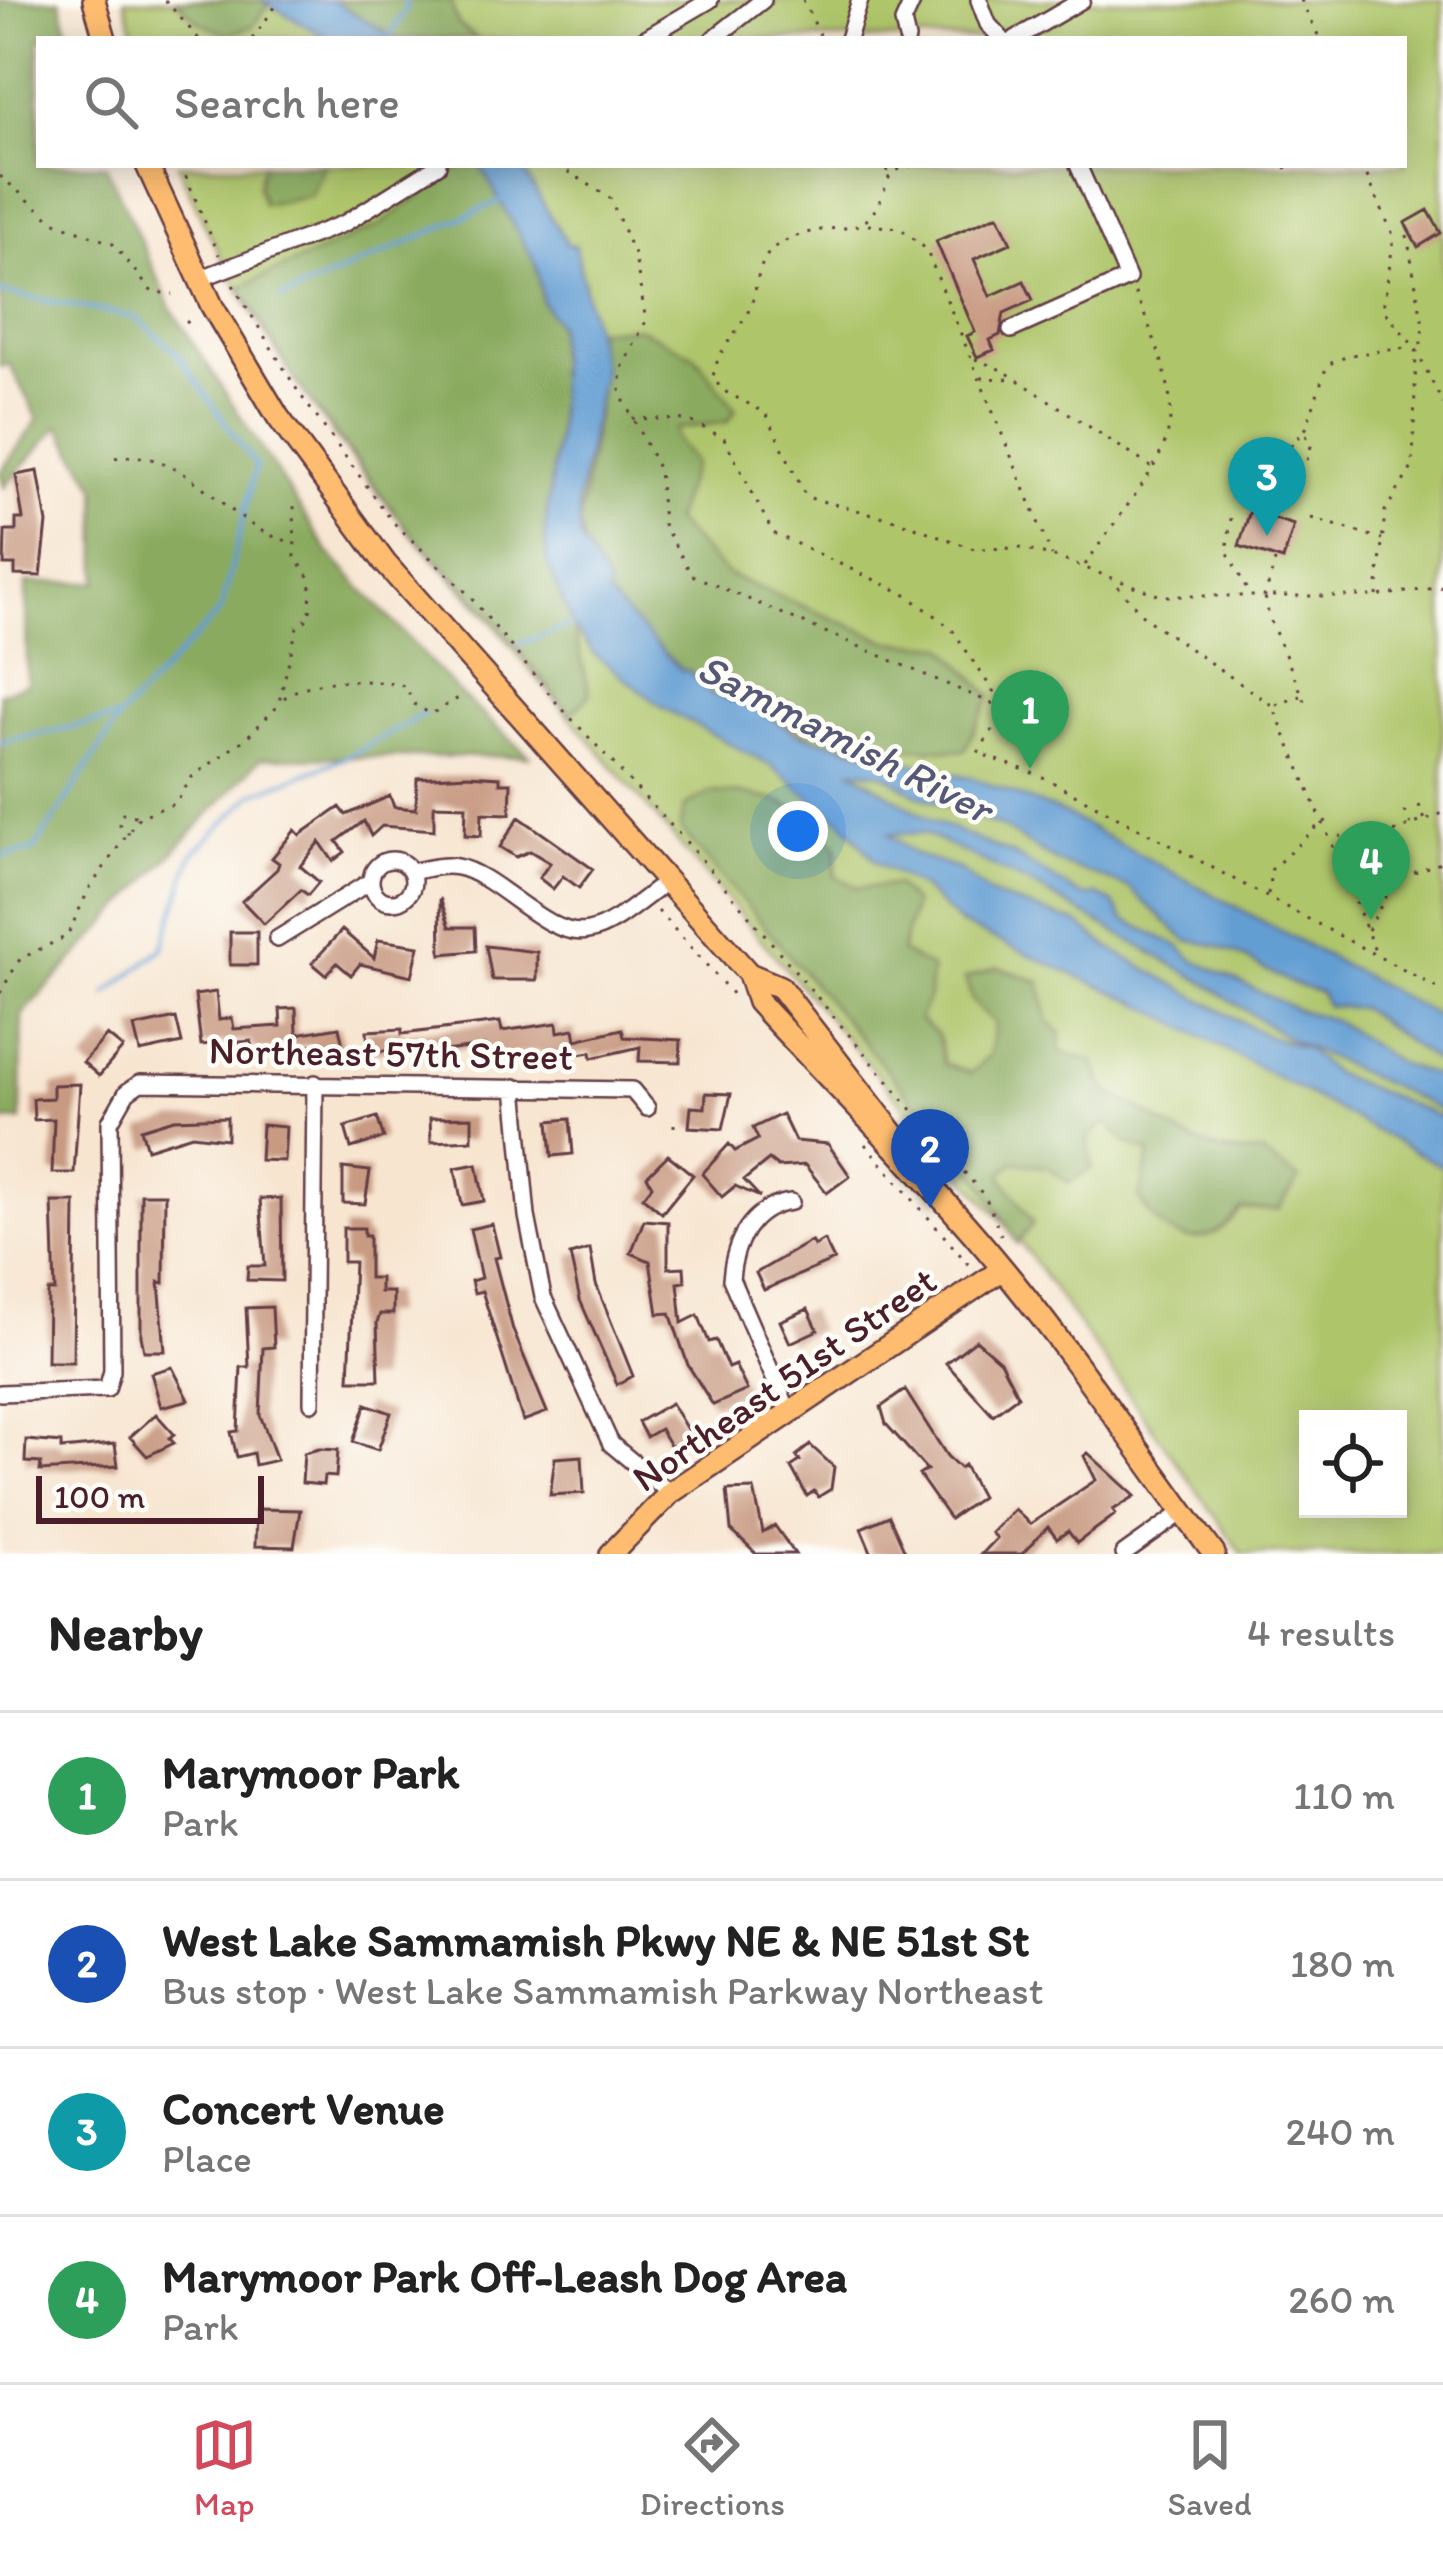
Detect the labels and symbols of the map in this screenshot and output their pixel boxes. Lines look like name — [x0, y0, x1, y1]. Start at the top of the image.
pin: 3 — [1228, 437, 1306, 536]
water label: Sammamish River — [689, 642, 1004, 836]
pin: 1 — [991, 670, 1069, 769]
your location — [768, 801, 828, 861]
pin: 4 — [1332, 821, 1410, 920]
street label: Northeast 57th Street — [208, 1026, 574, 1080]
pin: 2 — [891, 1109, 969, 1208]
street label: Northeast 51st Street — [623, 1257, 945, 1501]
scale bar — [36, 1470, 264, 1523]

